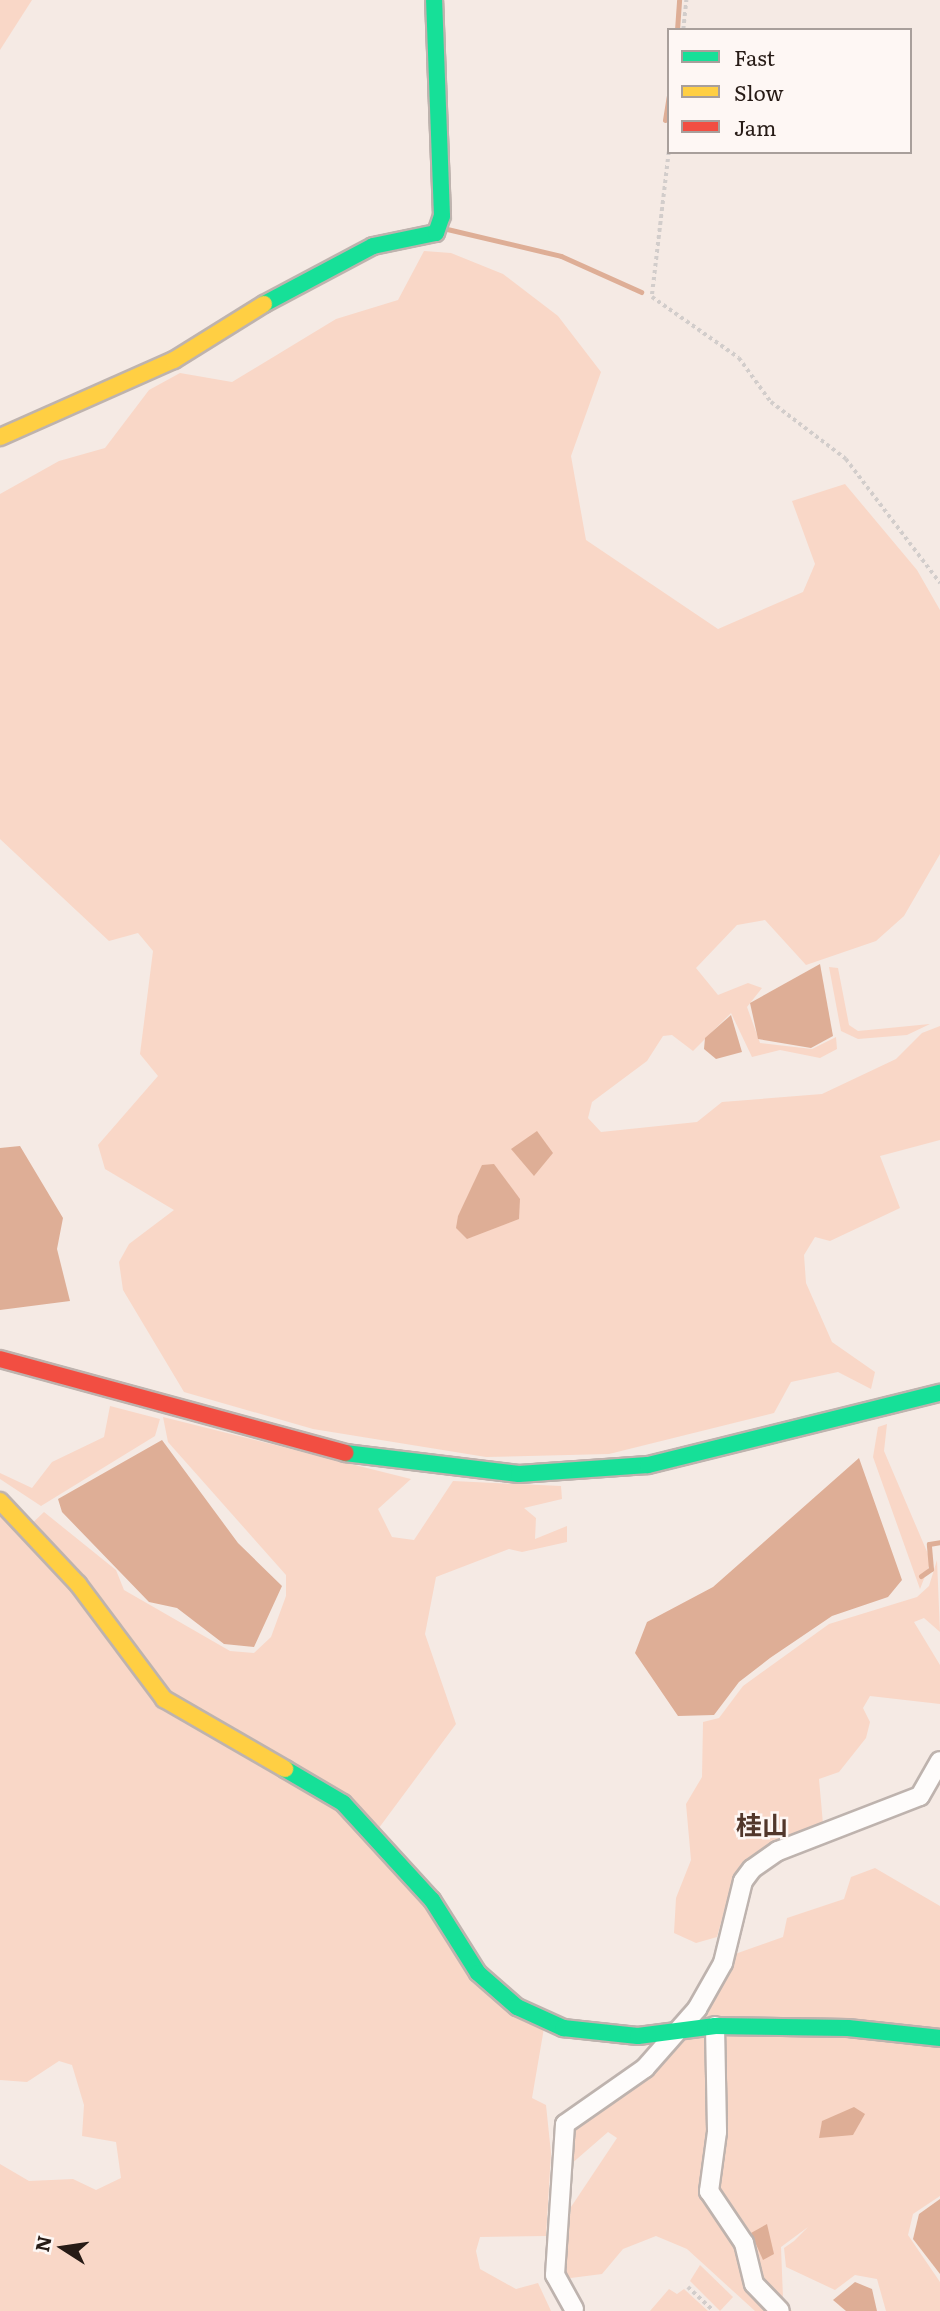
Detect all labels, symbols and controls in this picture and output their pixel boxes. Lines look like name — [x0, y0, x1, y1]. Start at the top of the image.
legend — [667, 28, 912, 154]
text: Fast — [734, 41, 775, 72]
text: Slow — [734, 76, 784, 107]
text: Jam — [734, 111, 776, 142]
district label: 桂山 — [736, 1808, 788, 1840]
north arrow — [28, 2213, 98, 2283]
text: N — [27, 2233, 58, 2254]

